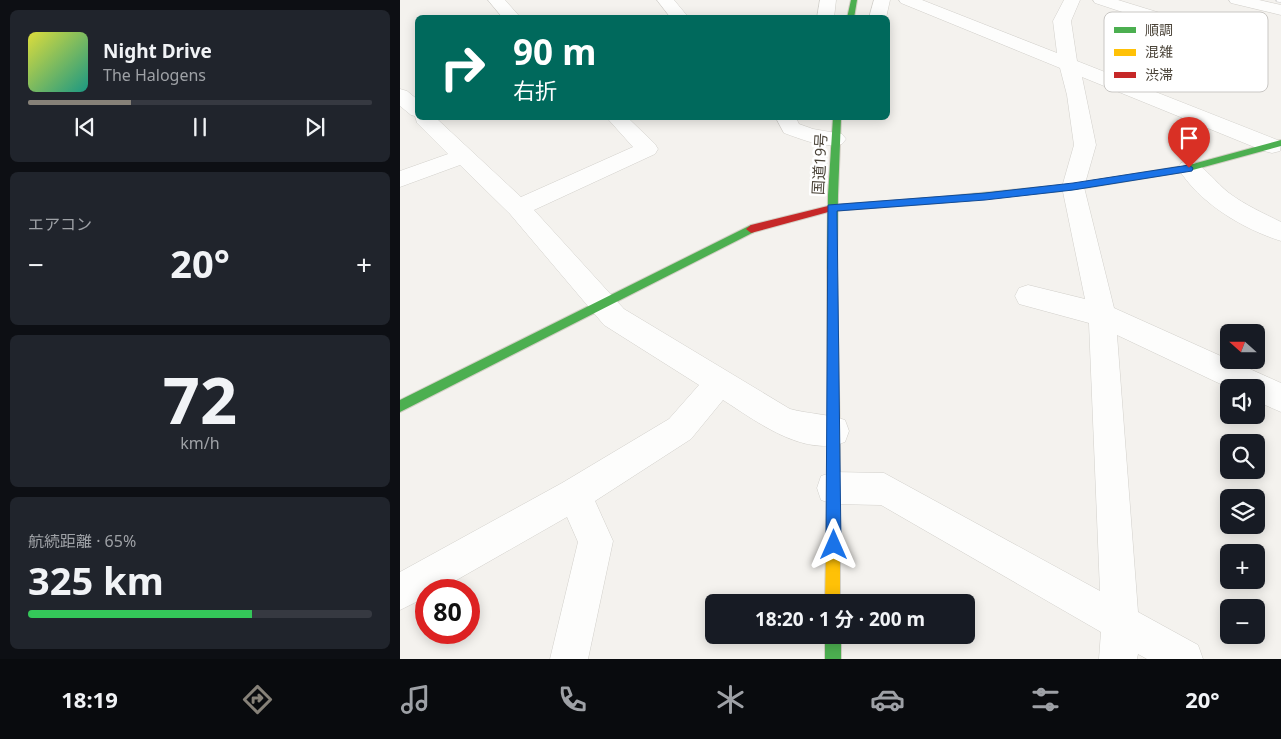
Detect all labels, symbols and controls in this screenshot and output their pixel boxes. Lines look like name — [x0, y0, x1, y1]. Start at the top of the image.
legend — [1104, 12, 1268, 92]
text: 順調 — [1145, 20, 1173, 39]
text: 90 m — [513, 28, 596, 75]
icon: right — [430, 35, 495, 100]
text: Night Drive — [103, 38, 212, 64]
text: 混雑 — [1145, 42, 1173, 61]
text: The Halogens — [103, 64, 206, 86]
text: 渋滞 — [1145, 65, 1173, 84]
text: 右折 — [513, 75, 557, 105]
icon: previous — [71, 113, 99, 141]
icon: pause — [186, 113, 214, 141]
icon: next — [301, 113, 329, 141]
pin — [1168, 117, 1210, 168]
icon: arrive — [1175, 124, 1203, 152]
street label: 国道19号 — [807, 132, 831, 196]
text: エアコン — [28, 213, 92, 235]
text: 20° — [170, 237, 230, 289]
text: − — [28, 245, 44, 283]
text: + — [356, 245, 372, 283]
north arrow — [1220, 324, 1265, 369]
map controls — [1220, 324, 1265, 644]
text: 72 — [163, 355, 237, 443]
button: sound — [1220, 379, 1265, 424]
text: km/h — [180, 432, 220, 454]
button: search — [1220, 434, 1265, 479]
button: layers — [1220, 489, 1265, 534]
position arrow — [807, 518, 859, 570]
text: 航続距離 · 65% — [28, 530, 136, 552]
button: + — [1220, 544, 1265, 589]
text: 325 km — [28, 554, 164, 606]
speed limit sign: 80 — [415, 579, 480, 644]
button: − — [1220, 599, 1265, 644]
text: 18:20 · 1 分 · 200 m — [755, 606, 925, 632]
icon: directions — [240, 682, 275, 717]
icon: music — [398, 682, 433, 717]
icon: phone — [555, 682, 590, 717]
icon: climate — [713, 682, 748, 717]
icon: car — [870, 682, 905, 717]
icon: filters — [1028, 682, 1063, 717]
text: 18:19 — [61, 684, 118, 714]
text: 20° — [1185, 684, 1220, 714]

